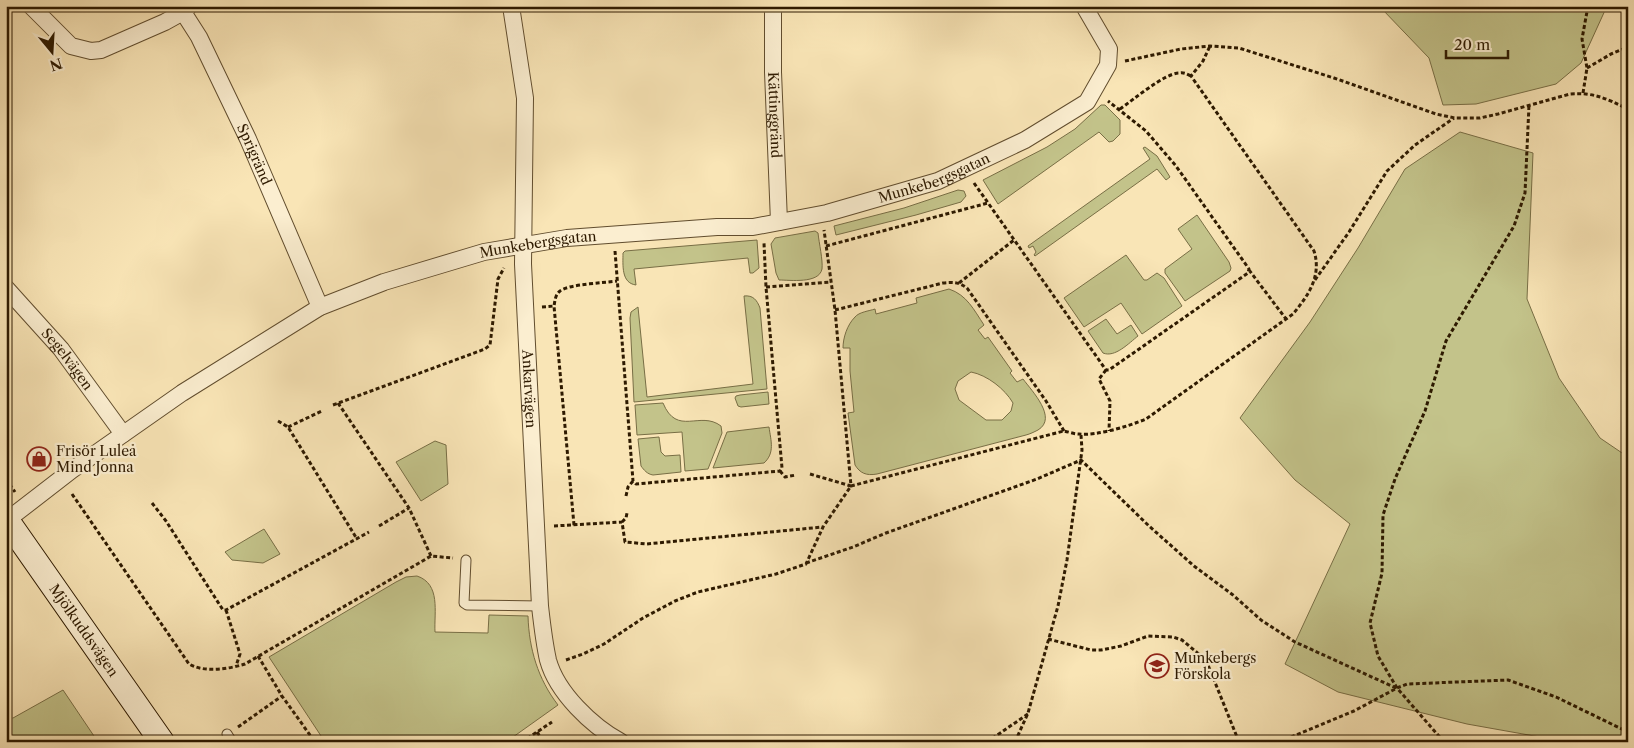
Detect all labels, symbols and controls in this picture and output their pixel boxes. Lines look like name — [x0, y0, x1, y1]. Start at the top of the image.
north arrow — [28, 28, 78, 78]
scale bar — [1446, 28, 1509, 60]
text: 20 m — [1454, 35, 1490, 54]
text: N — [47, 54, 65, 75]
street label: Kättinggränd — [764, 71, 785, 159]
street label: Sprigränd — [233, 121, 276, 188]
street label: Munkebergsgatan — [876, 149, 993, 207]
street label: Munkebergsgatan — [478, 227, 597, 262]
street label: Segelvägen — [38, 324, 97, 394]
street label: Ankarvägen — [518, 348, 540, 429]
place label: Frisör Luleå Mind Jonna — [56, 442, 137, 476]
shop icon: Frisör Luleå Mind Jonna — [26, 446, 52, 472]
street label: Mjölkuddsvägen — [45, 581, 123, 680]
place label: Munkebergs Förskola — [1174, 649, 1256, 683]
school or university icon: Munkebergs Förskola — [1144, 653, 1170, 679]

